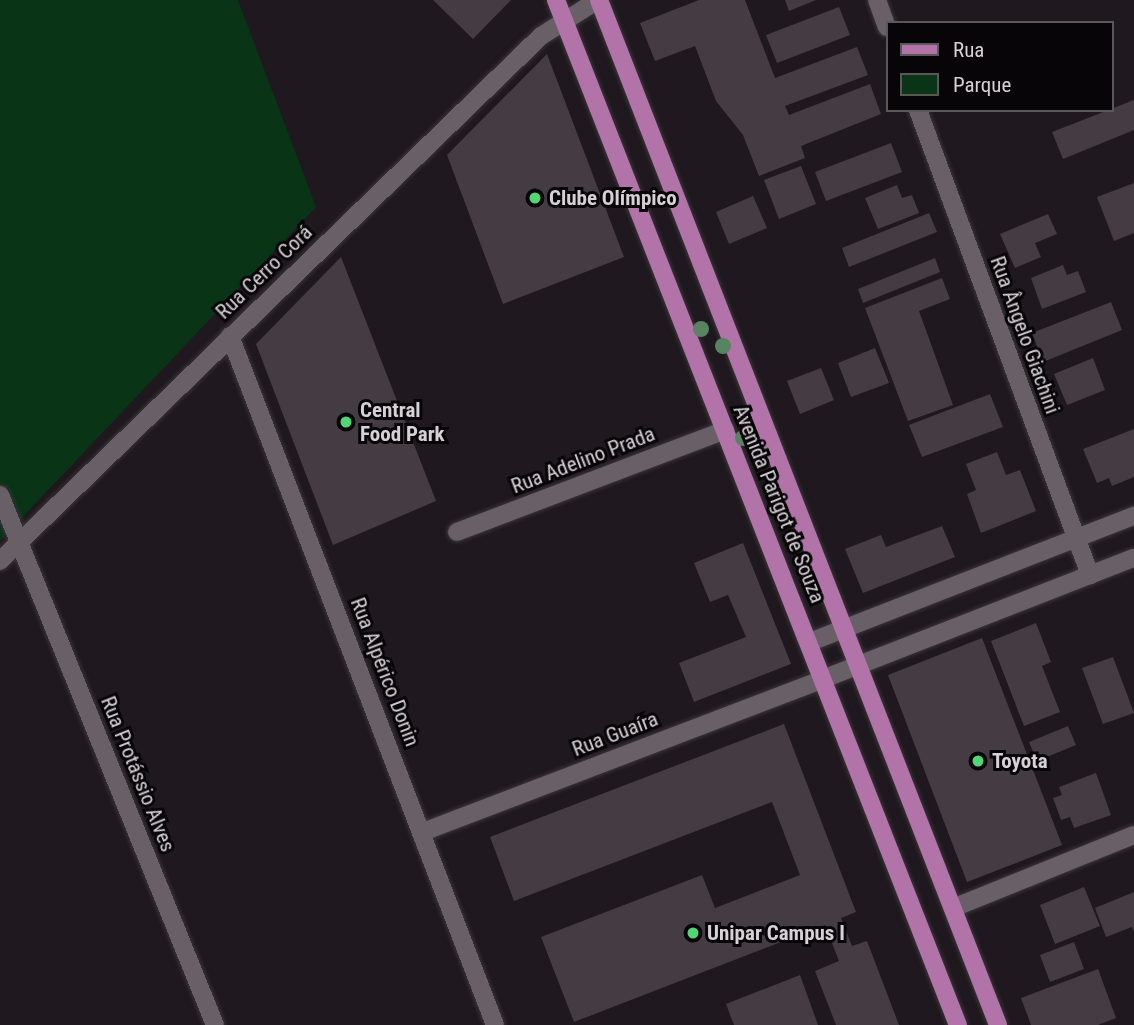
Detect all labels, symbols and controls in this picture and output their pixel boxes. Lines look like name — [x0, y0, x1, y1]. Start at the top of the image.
legend — [886, 21, 1113, 112]
text: Rua — [953, 38, 984, 62]
text: Parque — [953, 73, 1011, 97]
place label: Clube Olímpico — [549, 185, 677, 211]
marker: Clube Olímpico — [527, 190, 543, 206]
street label: Rua Cerro Corá — [211, 220, 317, 324]
street label: Rua Ângelo Giachini — [985, 253, 1065, 417]
place label: Central Food Park — [360, 397, 445, 447]
street label: Avenida Parigot de Souza — [728, 401, 830, 607]
marker: Central Food Park — [338, 414, 354, 430]
street label: Rua Adelino Prada — [508, 421, 658, 499]
street label: Rua Alpérico Donin — [345, 594, 425, 750]
street label: Rua Protássio Alves — [95, 693, 181, 855]
street label: Rua Guaíra — [569, 706, 661, 762]
place label: Toyota — [992, 748, 1048, 774]
marker: Toyota — [970, 753, 986, 769]
place label: Unipar Campus I — [707, 920, 845, 946]
marker: Unipar Campus I — [685, 925, 701, 941]

